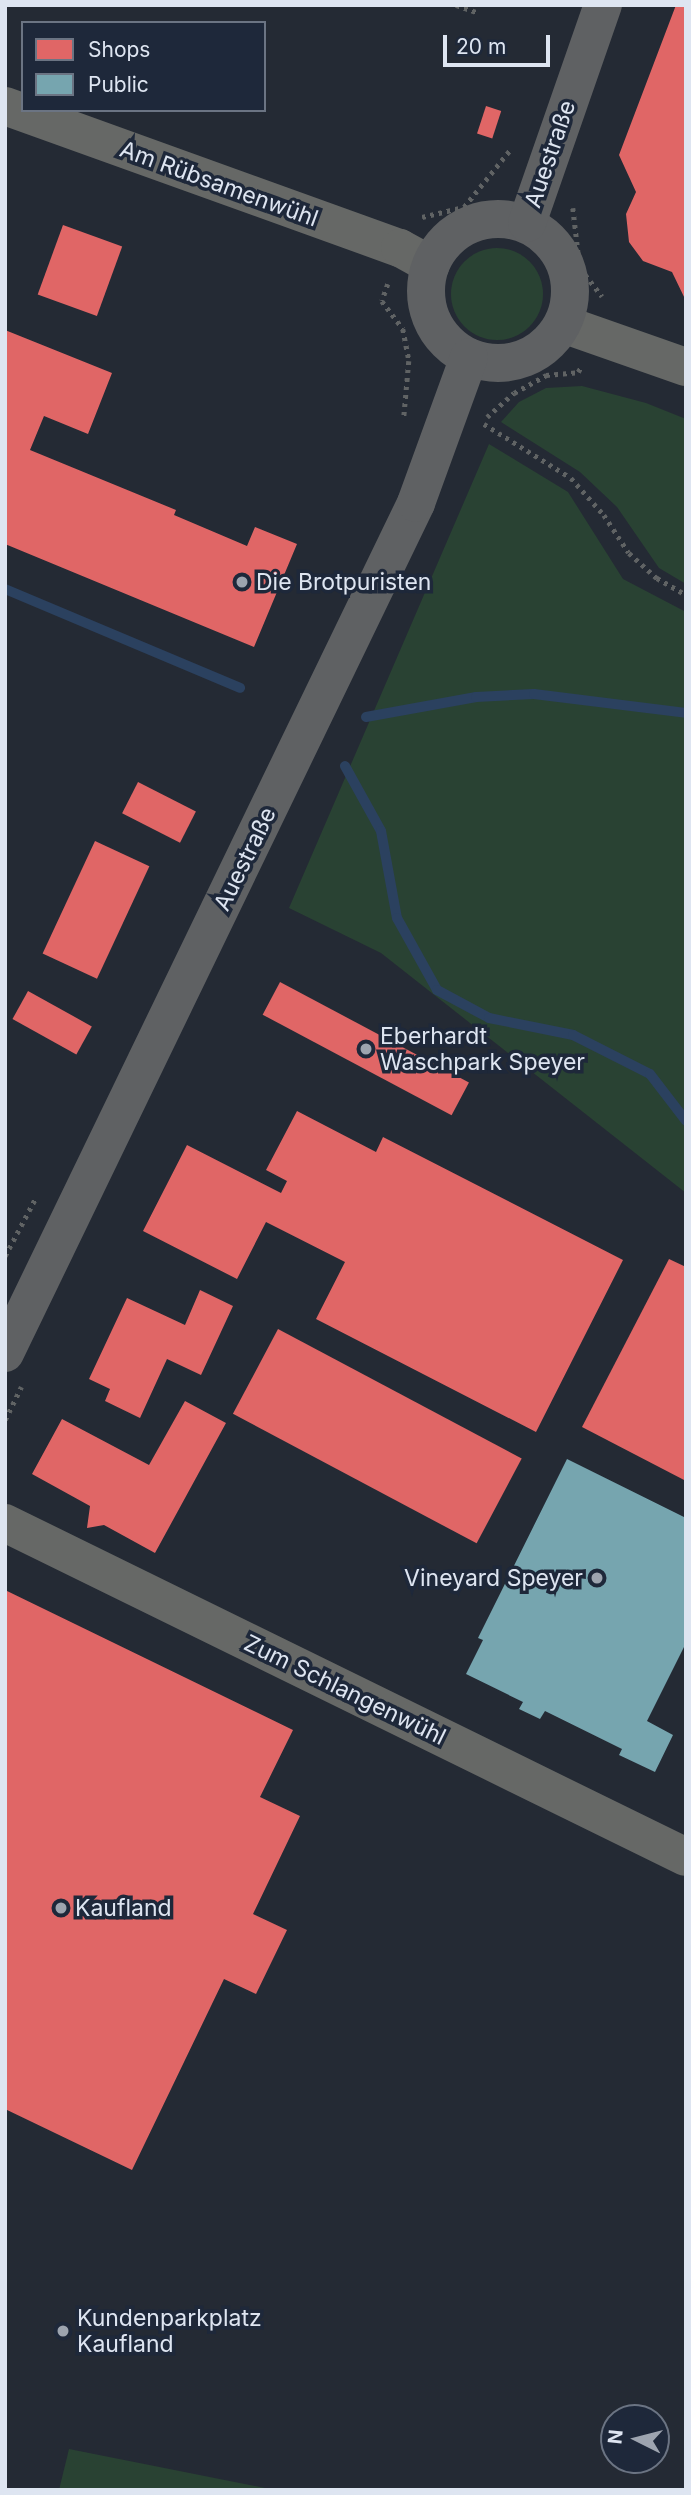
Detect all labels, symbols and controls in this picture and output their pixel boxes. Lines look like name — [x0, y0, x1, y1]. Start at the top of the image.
legend — [21, 21, 266, 112]
scale bar — [446, 21, 553, 65]
text: 20 m — [456, 34, 506, 59]
text: Shops — [88, 37, 150, 62]
text: Public — [88, 72, 149, 97]
street label: Auestraße — [519, 97, 581, 211]
street label: Am Rübsamenwühl — [116, 135, 322, 233]
place label: Die Brotpuristen — [256, 568, 431, 596]
marker: Die Brotpuristen — [234, 574, 250, 590]
street label: Auestraße — [208, 803, 282, 915]
place label: Eberhardt Waschpark Speyer — [380, 1022, 585, 1076]
marker: Eberhardt Waschpark Speyer — [358, 1041, 374, 1057]
place label: Vineyard Speyer — [404, 1564, 583, 1592]
marker: Vineyard Speyer — [589, 1570, 605, 1586]
street label: Zum Schlangenwühl — [240, 1629, 450, 1751]
place label: Kaufland — [75, 1894, 172, 1922]
marker: Kaufland — [53, 1900, 69, 1916]
place label: Kundenparkplatz Kaufland — [77, 2304, 262, 2358]
marker: Kundenparkplatz Kaufland — [55, 2323, 71, 2339]
north arrow — [600, 2404, 670, 2474]
text: N — [603, 2429, 628, 2445]

